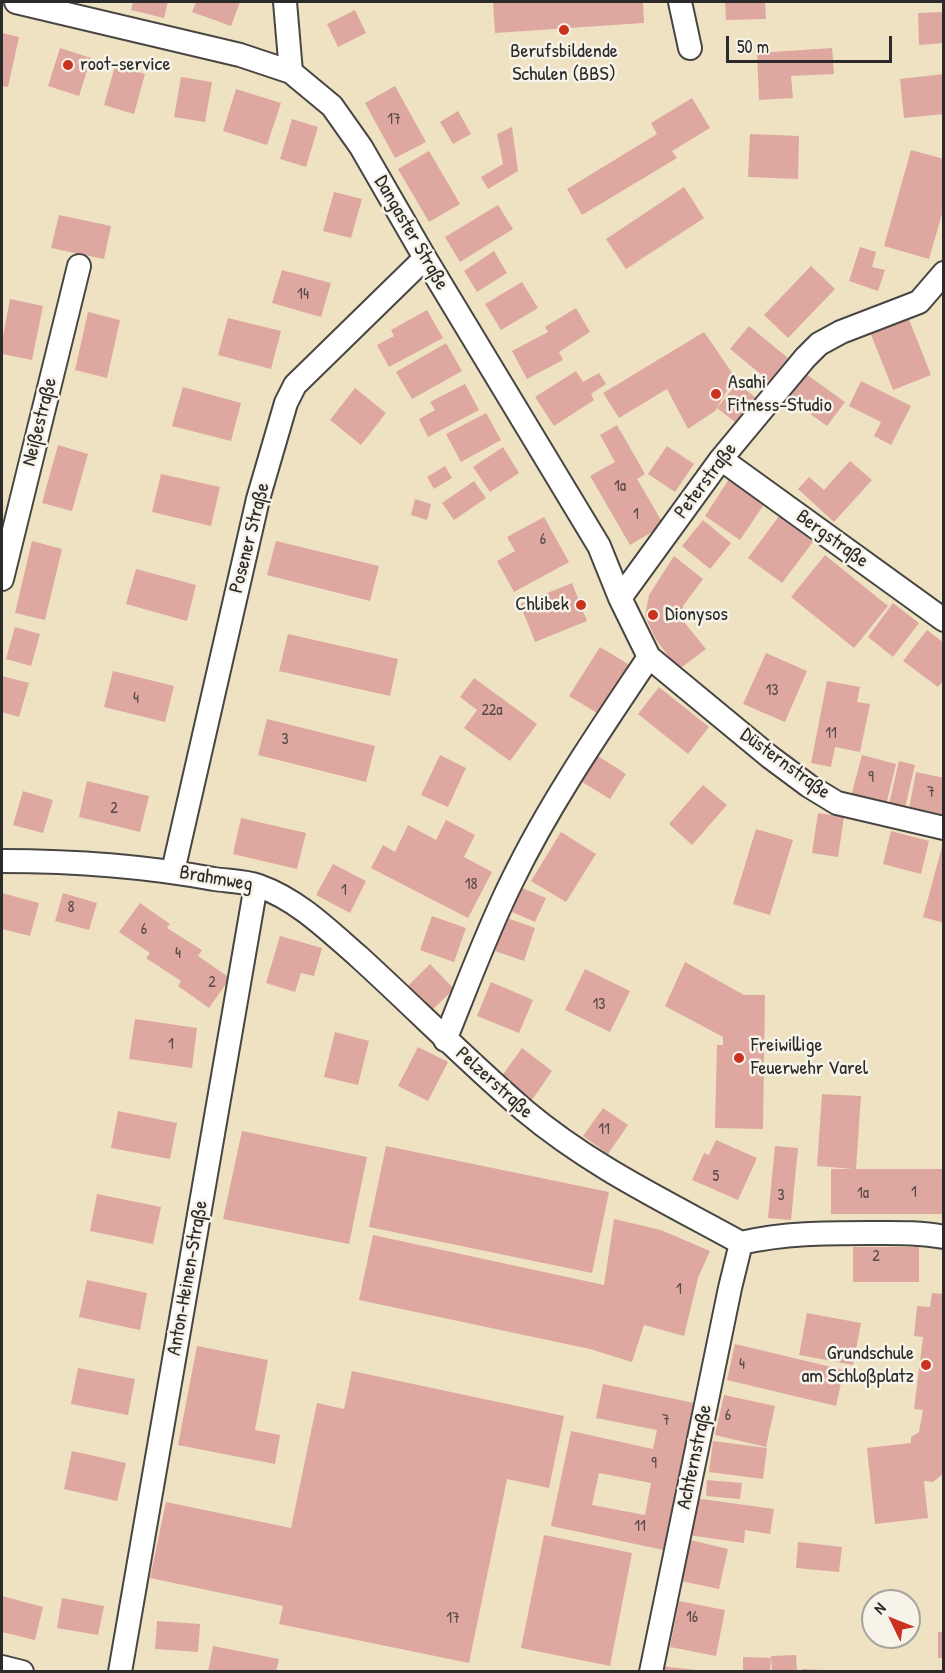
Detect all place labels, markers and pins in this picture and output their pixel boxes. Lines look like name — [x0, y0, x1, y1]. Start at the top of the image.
marker: Berufsbildende Schulen (BBS) — [557, 23, 571, 37]
place label: Berufsbildende Schulen (BBS) — [510, 40, 618, 87]
place label: root-service — [80, 53, 170, 77]
marker: root-service — [61, 58, 75, 72]
place label: Asahi Fitness-Studio — [728, 371, 832, 418]
marker: Asahi Fitness-Studio — [709, 387, 723, 401]
place label: Chlibek — [515, 593, 569, 617]
marker: Chlibek — [574, 598, 588, 612]
place label: Dionysos — [665, 603, 728, 627]
marker: Dionysos — [646, 608, 660, 622]
place label: Freiwillige Feuerwehr Varel — [751, 1034, 868, 1081]
marker: Freiwillige Feuerwehr Varel — [732, 1051, 746, 1065]
place label: Grundschule am Schloßplatz — [802, 1342, 914, 1389]
marker: Grundschule am Schloßplatz — [919, 1358, 933, 1372]

